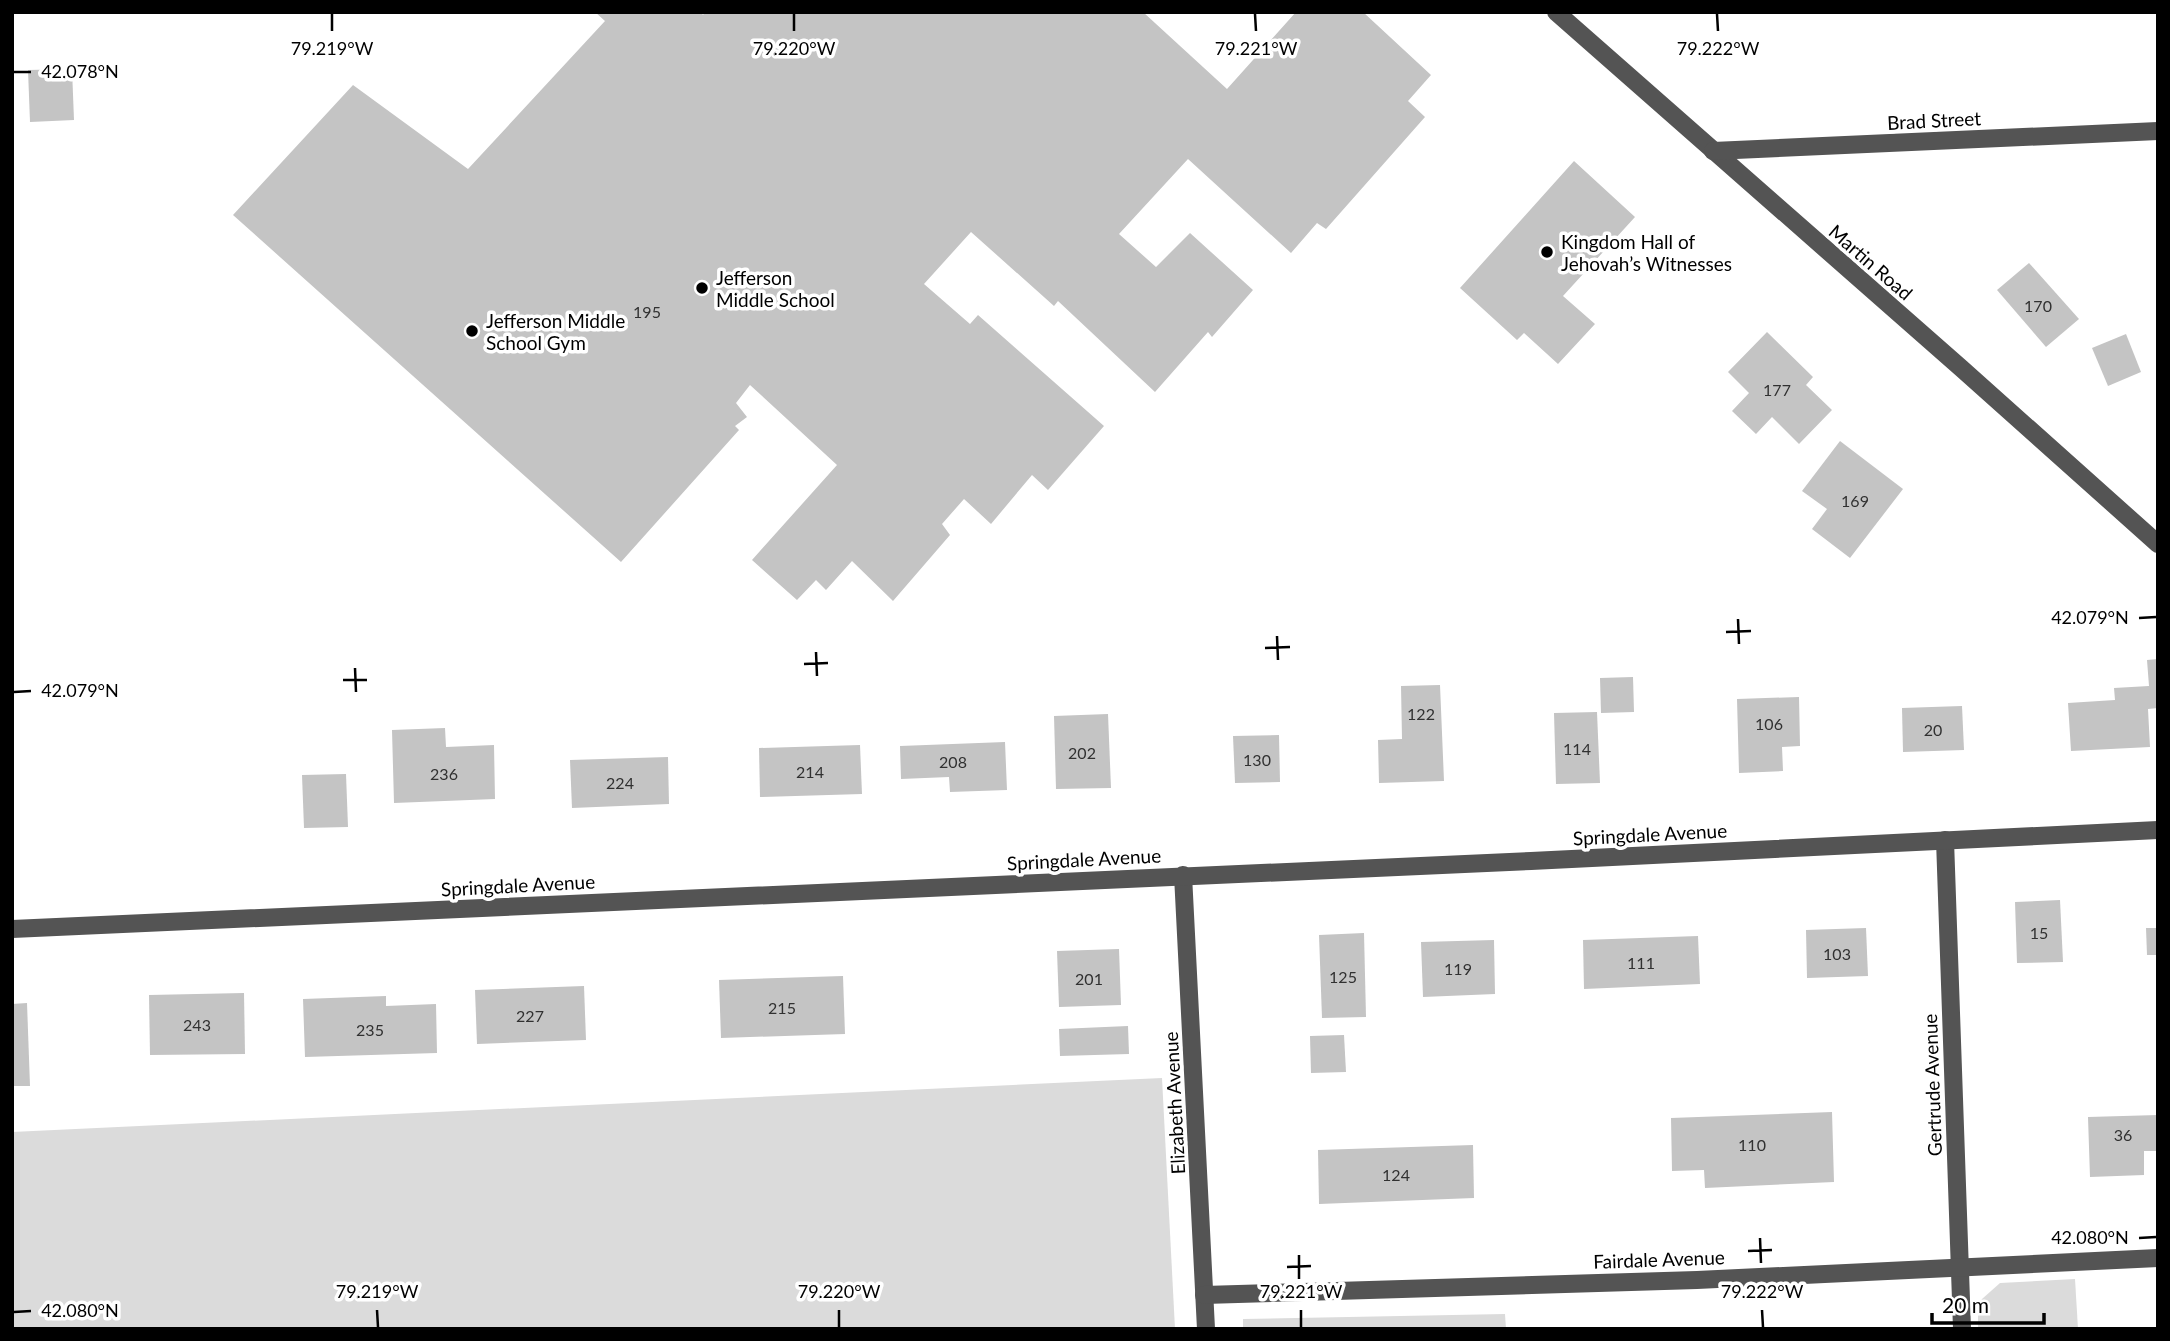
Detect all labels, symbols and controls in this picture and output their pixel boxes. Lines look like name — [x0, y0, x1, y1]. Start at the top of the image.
text: 79.219°W — [291, 37, 374, 59]
text: 79.220°W — [753, 37, 836, 59]
text: 79.221°W — [1215, 37, 1298, 59]
text: 79.222°W — [1677, 37, 1760, 59]
text: 42.078°N — [41, 60, 119, 82]
street label: Brad Street — [1887, 106, 1982, 134]
street label: Martin Road — [1825, 220, 1917, 304]
place label: Kingdom Hall of Jehovah’s Witnesses — [1561, 230, 1732, 275]
marker: Kingdom Hall of Jehovah’s Witnesses — [1539, 244, 1555, 260]
place label: Jefferson Middle School — [716, 266, 835, 311]
marker: Jefferson Middle School — [694, 280, 710, 296]
house number: 170 — [2024, 296, 2052, 315]
house number: 195 — [633, 302, 661, 321]
place label: Jefferson Middle School Gym — [486, 309, 625, 354]
marker: Jefferson Middle School Gym — [464, 323, 480, 339]
house number: 177 — [1763, 380, 1791, 399]
house number: 169 — [1841, 491, 1869, 510]
text: 42.079°N — [2051, 606, 2129, 628]
text: 42.079°N — [41, 679, 119, 701]
house number: 122 — [1407, 704, 1435, 723]
house number: 106 — [1755, 714, 1783, 733]
house number: 20 — [1924, 720, 1942, 739]
house number: 114 — [1563, 739, 1591, 758]
house number: 202 — [1068, 743, 1096, 762]
house number: 130 — [1243, 750, 1271, 769]
house number: 208 — [939, 752, 967, 771]
house number: 214 — [796, 762, 824, 781]
house number: 236 — [430, 764, 458, 783]
house number: 224 — [606, 773, 634, 792]
street label: Springdale Avenue — [1572, 818, 1728, 850]
street label: Springdale Avenue — [1006, 843, 1162, 875]
street label: Springdale Avenue — [440, 869, 596, 901]
house number: 15 — [2030, 923, 2048, 942]
house number: 103 — [1823, 944, 1851, 963]
house number: 111 — [1627, 953, 1655, 972]
house number: 119 — [1444, 959, 1472, 978]
house number: 125 — [1329, 967, 1357, 986]
house number: 201 — [1075, 969, 1103, 988]
house number: 215 — [768, 998, 796, 1017]
house number: 227 — [516, 1006, 544, 1025]
street label: Gertrude Avenue — [1918, 1013, 1946, 1157]
house number: 243 — [183, 1015, 211, 1034]
house number: 235 — [356, 1020, 384, 1039]
street label: Elizabeth Avenue — [1159, 1031, 1189, 1175]
house number: 36 — [2114, 1125, 2132, 1144]
house number: 110 — [1738, 1135, 1766, 1154]
house number: 124 — [1382, 1165, 1410, 1184]
text: 42.080°N — [2051, 1226, 2129, 1248]
street label: Fairdale Avenue — [1593, 1245, 1725, 1273]
text: 79.219°W — [336, 1280, 419, 1302]
text: 79.220°W — [798, 1280, 881, 1302]
text: 79.221°W — [1260, 1280, 1343, 1302]
text: 79.222°W — [1721, 1280, 1804, 1302]
scale bar — [1932, 1282, 2044, 1326]
text: 20 m — [1942, 1292, 1989, 1317]
text: 42.080°N — [41, 1299, 119, 1321]

